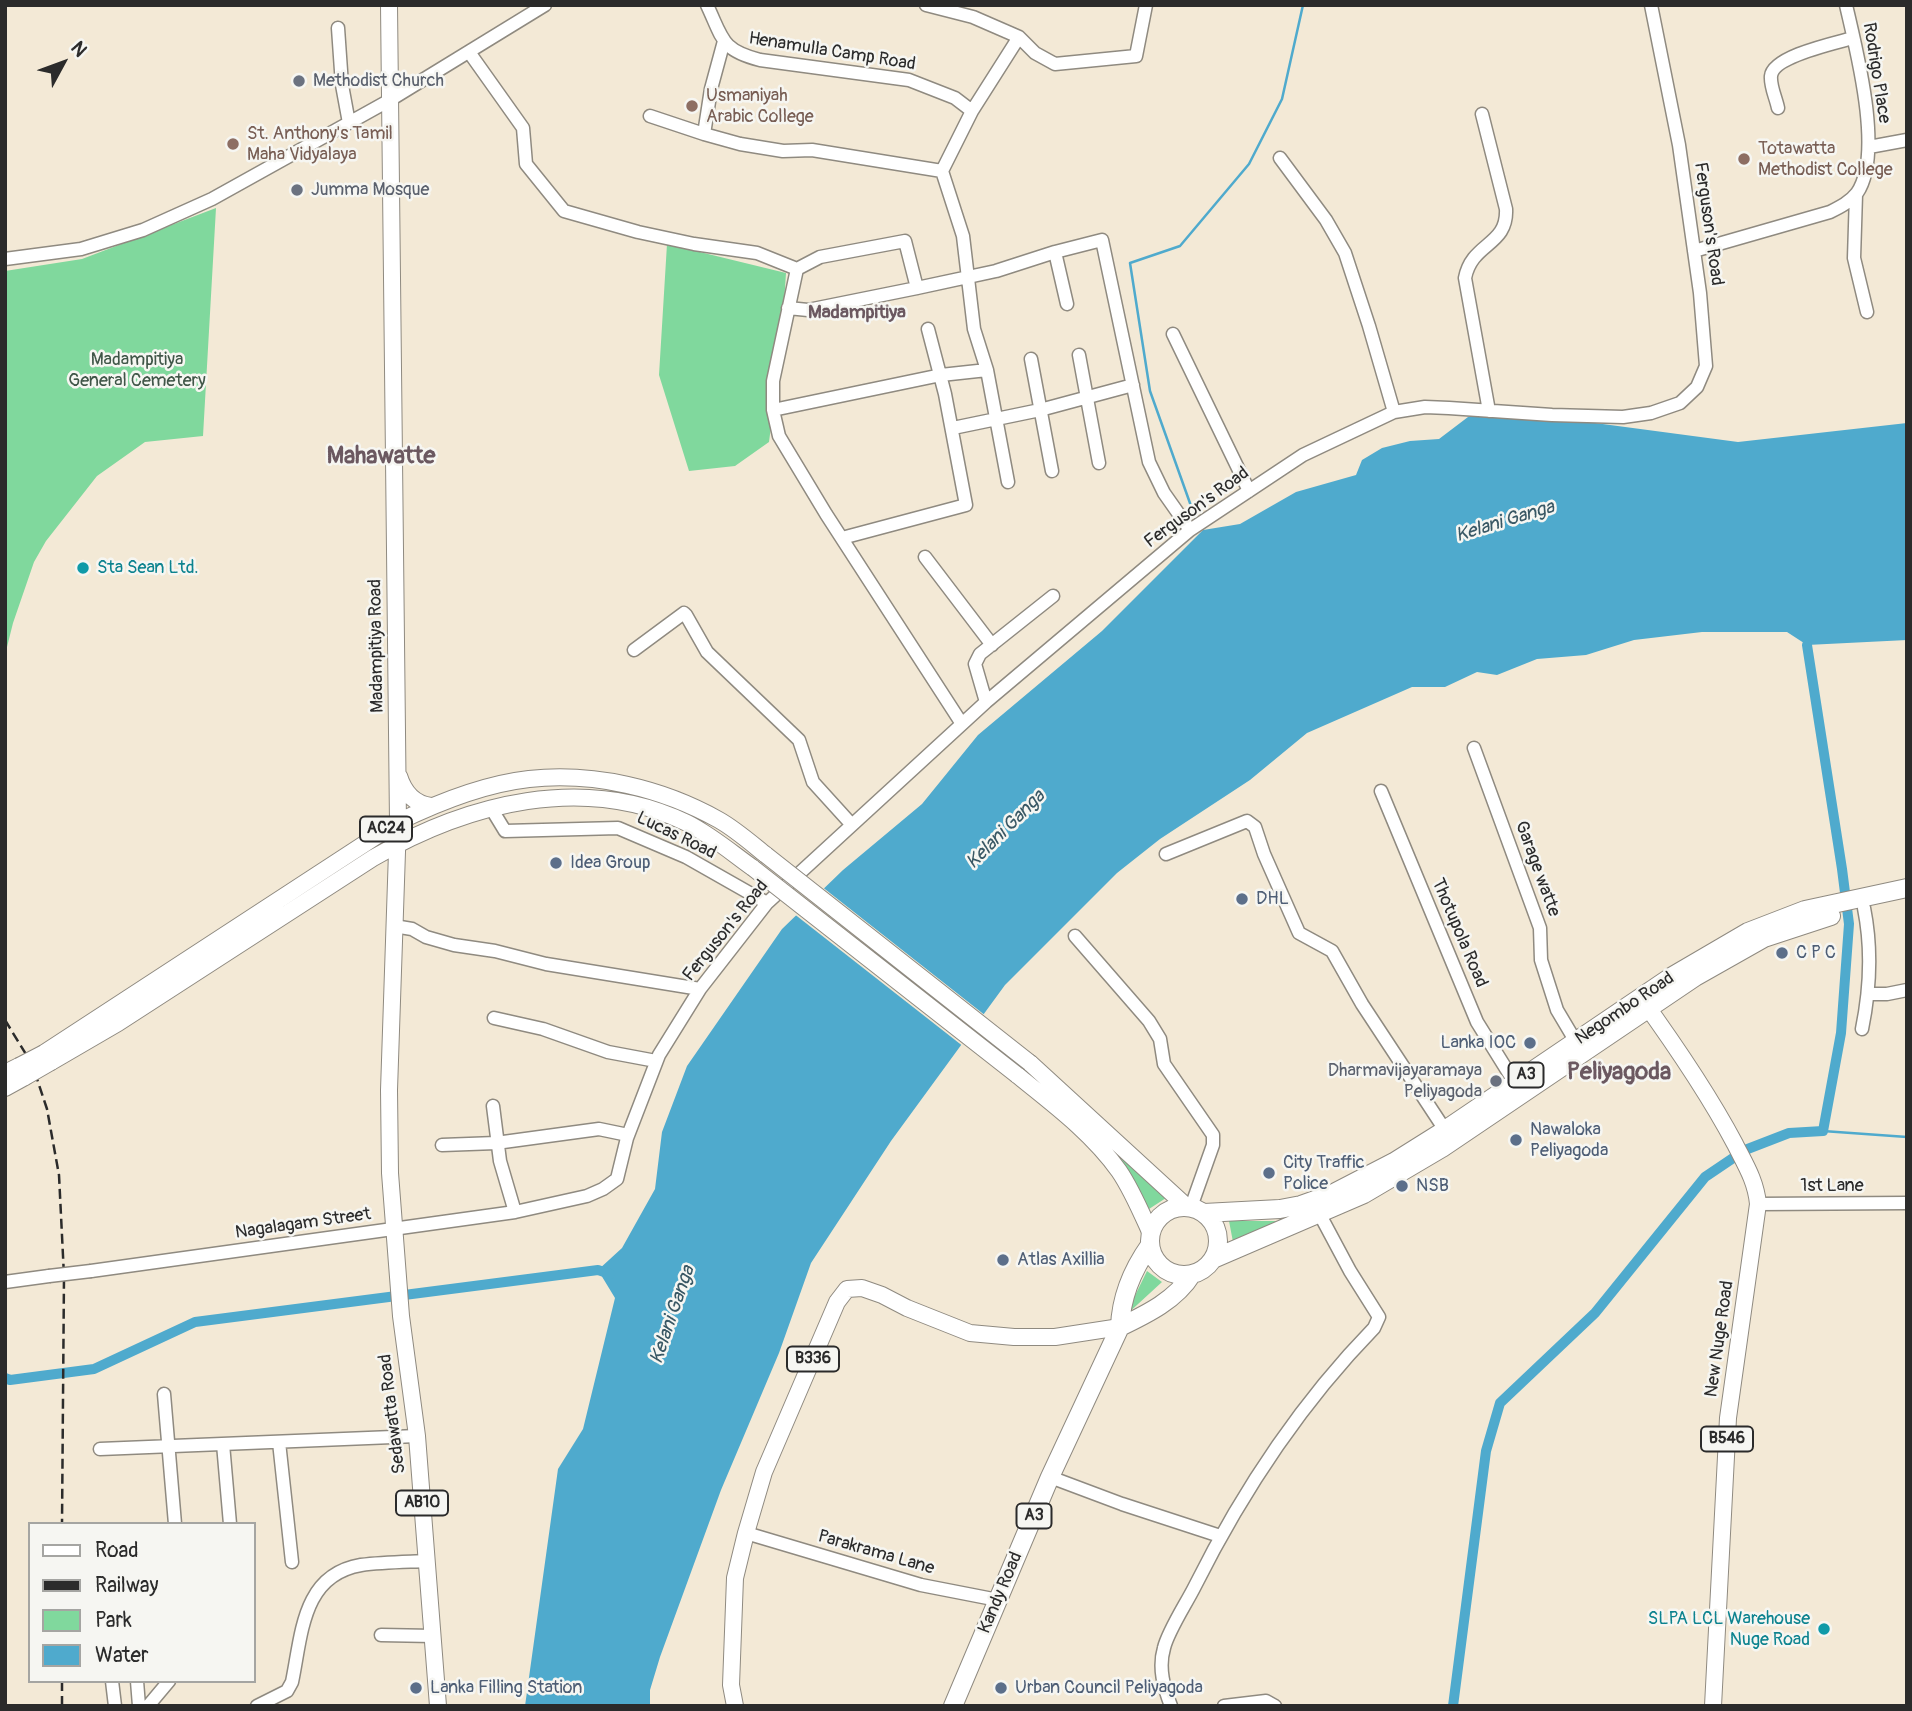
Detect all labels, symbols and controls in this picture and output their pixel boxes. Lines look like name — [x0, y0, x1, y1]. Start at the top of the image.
street label: Rodrigo Place — [1857, 21, 1895, 125]
north arrow — [28, 28, 98, 98]
street label: Henamulla Camp Road — [747, 28, 917, 76]
text: N — [66, 36, 92, 62]
place label: Methodist Church — [313, 70, 444, 92]
marker: Methodist Church — [291, 73, 307, 89]
place label: Usmaniyah Arabic College — [706, 85, 814, 128]
marker: Usmaniyah Arabic College — [684, 98, 700, 114]
place label: St. Anthony's Tamil Maha Vidyalaya — [247, 123, 393, 166]
marker: St. Anthony's Tamil Maha Vidyalaya — [225, 136, 241, 152]
place label: Totawatta Methodist College — [1758, 138, 1893, 180]
marker: Totawatta Methodist College — [1736, 151, 1752, 167]
street label: Ferguson's Road — [1689, 161, 1727, 287]
place label: Jumma Mosque — [311, 179, 429, 201]
marker: Jumma Mosque — [289, 182, 305, 198]
district label: Madampitiya — [808, 302, 906, 324]
park label: Madampitiya General Cemetery — [68, 349, 206, 392]
district label: Mahawatte — [327, 443, 435, 471]
street label: Ferguson's Road — [1140, 463, 1254, 553]
water label: Kelani Ganga — [1453, 496, 1557, 548]
place label: Sta Sean Ltd. — [97, 557, 198, 579]
marker: Sta Sean Ltd. — [75, 560, 91, 576]
street label: Madampitiya Road — [365, 579, 389, 713]
water label: Kelani Ganga — [962, 786, 1050, 874]
street label: Lucas Road — [633, 807, 719, 865]
road number: AC24 — [360, 816, 412, 842]
street label: Garage watte — [1510, 818, 1564, 920]
place label: Idea Group — [570, 852, 650, 874]
marker: Idea Group — [548, 855, 564, 871]
street label: Thotupola Road — [1426, 875, 1492, 991]
street label: Ferguson's Road — [679, 876, 773, 986]
place label: DHL — [1256, 888, 1289, 910]
marker: DHL — [1234, 891, 1250, 907]
place label: C P C — [1796, 942, 1836, 964]
marker: C P C — [1774, 945, 1790, 961]
street label: Negombo Road — [1571, 968, 1679, 1050]
place label: Lanka IOC — [1440, 1032, 1516, 1054]
marker: Lanka IOC — [1522, 1035, 1538, 1051]
district label: Peliyagoda — [1567, 1059, 1671, 1087]
place label: Dharmavijayaramaya Peliyagoda — [1328, 1060, 1482, 1102]
road number: A3 — [1508, 1063, 1544, 1088]
marker: Dharmavijayaramaya Peliyagoda — [1488, 1073, 1504, 1089]
place label: Nawaloka Peliyagoda — [1530, 1119, 1608, 1162]
marker: Nawaloka Peliyagoda — [1508, 1132, 1524, 1148]
place label: City Traffic Police — [1283, 1152, 1365, 1194]
marker: City Traffic Police — [1261, 1165, 1277, 1181]
place label: NSB — [1416, 1175, 1449, 1197]
street label: 1st Lane — [1800, 1175, 1864, 1197]
marker: NSB — [1394, 1178, 1410, 1194]
street label: Nagalagam Street — [234, 1204, 372, 1244]
place label: Atlas Axillia — [1017, 1249, 1105, 1271]
marker: Atlas Axillia — [995, 1252, 1011, 1268]
water label: Kelani Ganga — [646, 1263, 700, 1367]
street label: New Nuge Road — [1701, 1279, 1739, 1399]
road number: B336 — [787, 1346, 839, 1372]
street label: Sedawatta Road — [375, 1353, 411, 1475]
road number: B546 — [1701, 1427, 1753, 1452]
road number: AB10 — [396, 1490, 448, 1516]
road number: A3 — [1016, 1504, 1052, 1528]
legend — [28, 1522, 256, 1683]
street label: Parakrama Lane — [815, 1526, 937, 1580]
text: Road — [95, 1537, 139, 1564]
street label: Kandy Road — [974, 1549, 1028, 1637]
text: Railway — [95, 1572, 159, 1599]
text: Park — [95, 1607, 132, 1634]
place label: SLPA LCL Warehouse Nuge Road — [1648, 1608, 1810, 1650]
marker: SLPA LCL Warehouse Nuge Road — [1816, 1621, 1832, 1637]
text: Water — [95, 1642, 148, 1669]
place label: Lanka Filling Station — [430, 1677, 582, 1699]
place label: Urban Council Peliyagoda — [1015, 1677, 1203, 1699]
marker: Lanka Filling Station — [408, 1680, 424, 1696]
marker: Urban Council Peliyagoda — [993, 1680, 1009, 1696]

